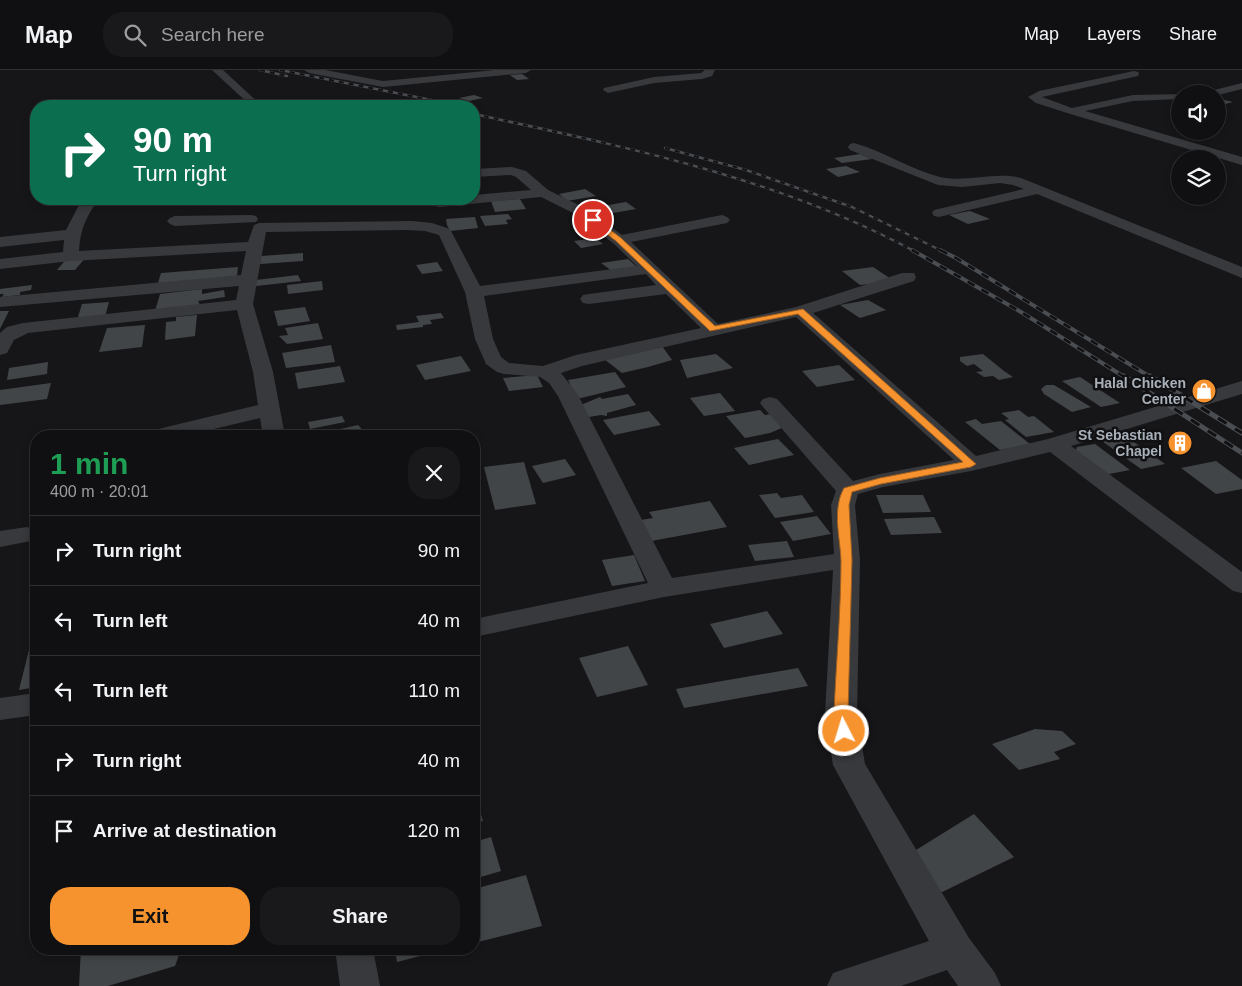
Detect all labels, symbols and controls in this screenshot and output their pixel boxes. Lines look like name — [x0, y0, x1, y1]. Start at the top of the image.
search box — [103, 12, 453, 57]
text: Map — [25, 21, 73, 48]
icon: search — [121, 21, 149, 49]
text: Search here — [161, 24, 265, 45]
text: Map — [1024, 24, 1059, 44]
text: Layers — [1087, 24, 1141, 44]
text: Share — [1169, 24, 1217, 44]
map controls — [1171, 85, 1226, 205]
button: sound — [1171, 85, 1226, 140]
icon: right — [50, 120, 115, 185]
text: 90 m — [133, 120, 213, 159]
button: layers — [1171, 150, 1226, 205]
text: Turn right — [133, 161, 226, 186]
pin — [572, 199, 614, 241]
icon: arrive — [579, 206, 607, 234]
place label: Halal Chicken Center — [1094, 375, 1187, 407]
shop icon: Halal Chicken Center — [1191, 378, 1217, 404]
place label: St Sebastian Chapel — [1078, 427, 1162, 459]
building icon: St Sebastian Chapel — [1167, 430, 1193, 456]
text: 1 min — [50, 447, 128, 480]
button: close — [408, 447, 460, 499]
text: 400 m · 20:01 — [50, 483, 149, 500]
icon: right — [50, 537, 78, 565]
text: Turn right — [93, 540, 181, 561]
text: 90 m — [418, 540, 460, 561]
icon: left — [50, 607, 78, 635]
text: Turn left — [93, 610, 168, 631]
text: 40 m — [418, 610, 460, 631]
icon: left — [50, 677, 78, 705]
text: Turn left — [93, 680, 168, 701]
text: 110 m — [409, 680, 460, 701]
position arrow — [817, 704, 869, 756]
icon: right — [50, 747, 78, 775]
text: Turn right — [93, 750, 181, 771]
text: 40 m — [418, 750, 460, 771]
icon: arrive — [50, 817, 78, 845]
text: Arrive at destination — [93, 820, 277, 841]
text: 120 m — [407, 820, 460, 841]
button: Exit — [50, 887, 250, 945]
button: Share — [260, 887, 460, 945]

